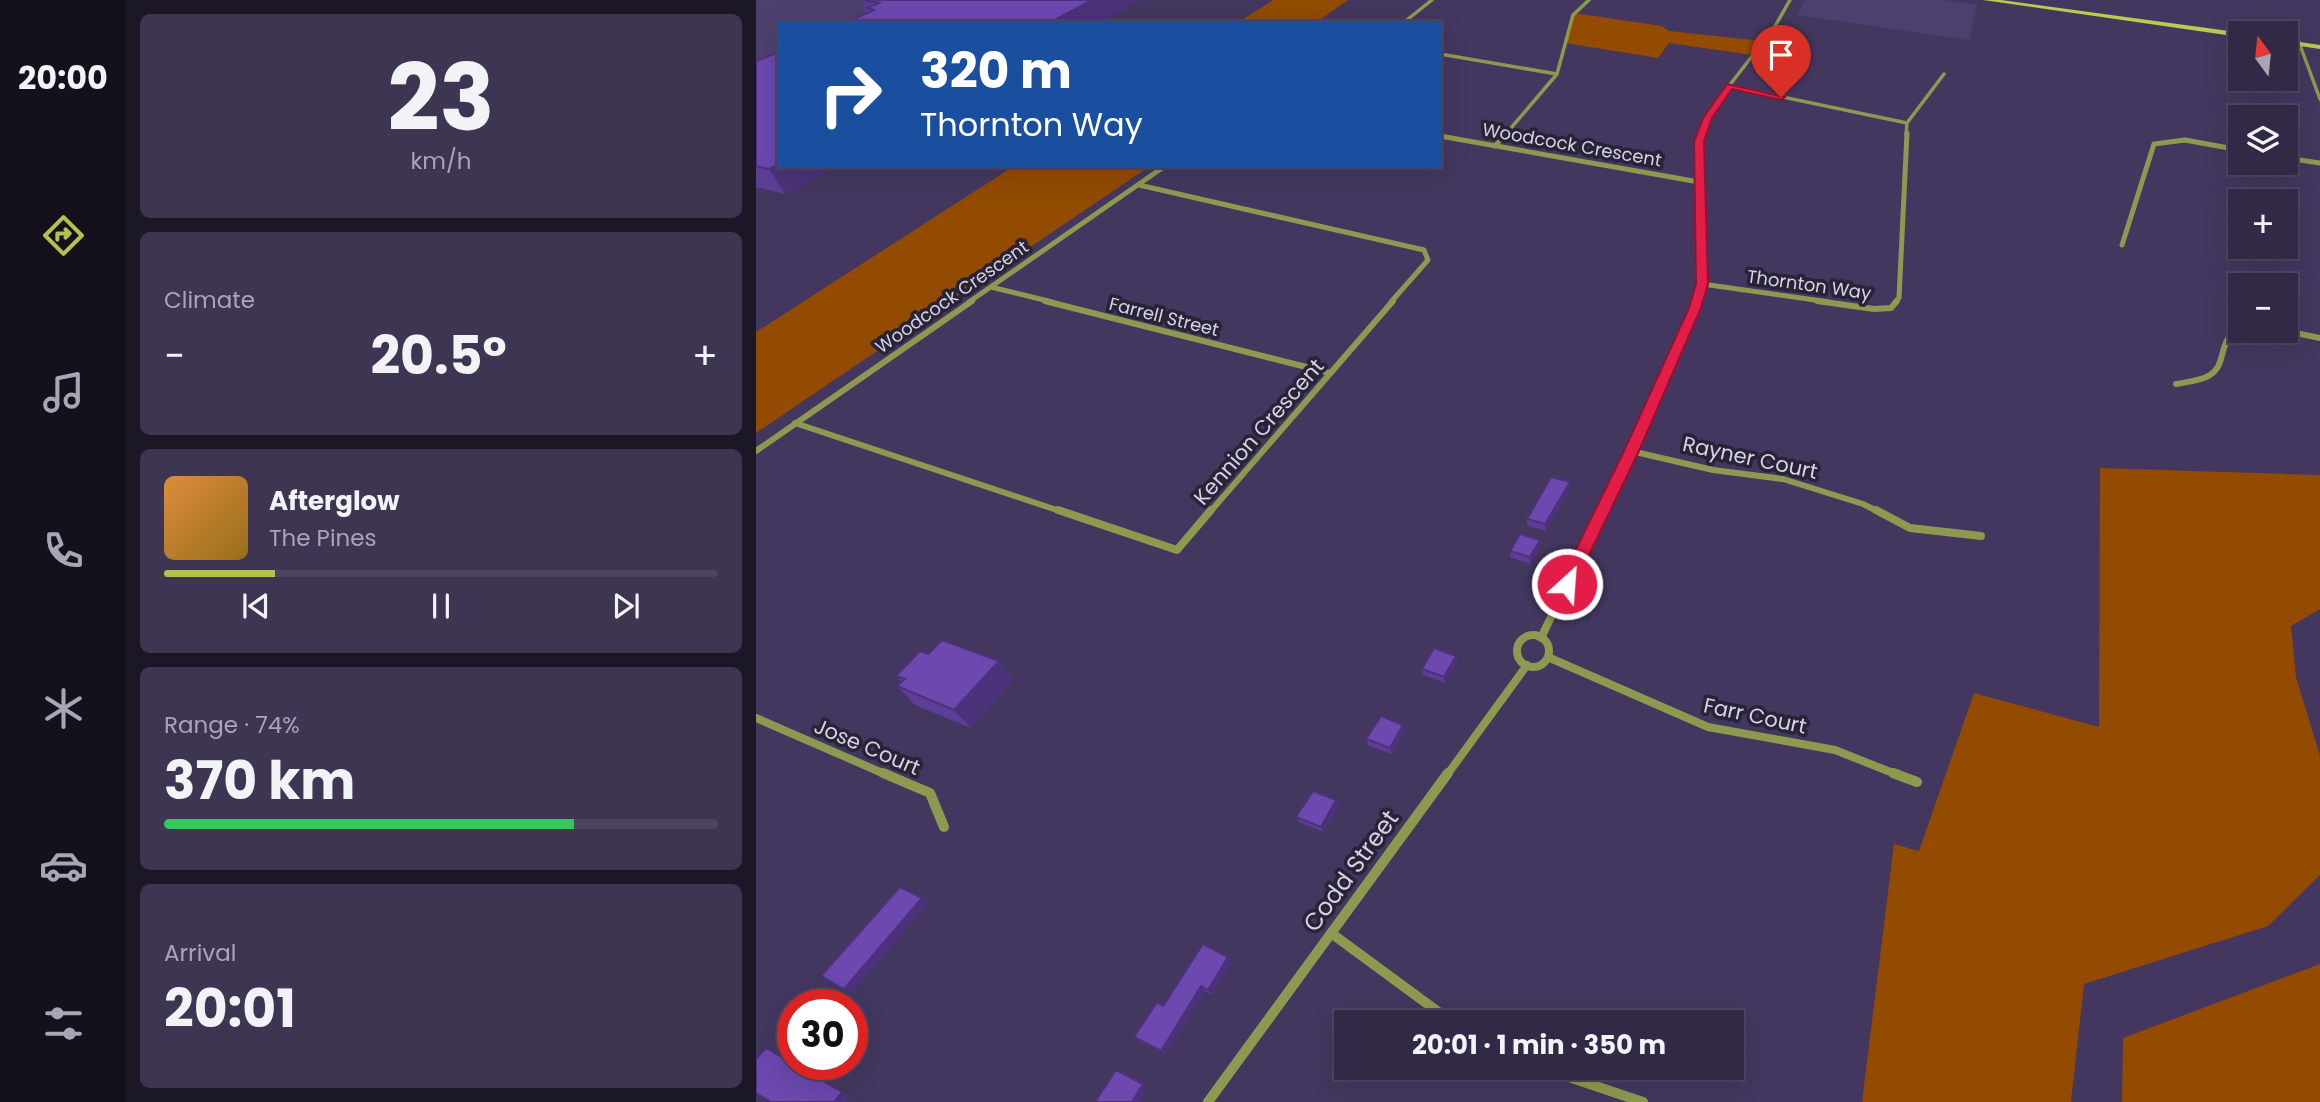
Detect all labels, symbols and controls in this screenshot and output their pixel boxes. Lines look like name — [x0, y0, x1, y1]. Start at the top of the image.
north arrow — [2228, 21, 2298, 91]
map controls — [2228, 21, 2298, 343]
pin — [1751, 25, 1811, 97]
text: 23 — [387, 34, 495, 162]
icon: arrive — [1762, 36, 1800, 74]
text: 320 m — [920, 37, 1072, 105]
icon: right — [805, 49, 896, 140]
text: 20:00 — [18, 55, 108, 100]
text: Thornton Way — [920, 102, 1143, 147]
button: layers — [2228, 105, 2298, 175]
street label: Woodcock Crescent — [1481, 116, 1664, 173]
text: km/h — [410, 145, 472, 177]
button: + — [2228, 189, 2298, 259]
icon: directions — [39, 211, 88, 260]
street label: Woodcock Crescent — [870, 234, 1033, 359]
street label: Thornton Way — [1745, 263, 1873, 306]
button: − — [2228, 273, 2298, 343]
text: Climate — [164, 284, 255, 316]
street label: Farrell Street — [1107, 291, 1222, 342]
text: 20.5° — [370, 319, 507, 392]
text: − — [164, 329, 185, 382]
text: + — [692, 329, 718, 382]
street label: Kennion Crescent — [1187, 352, 1330, 511]
icon: music — [39, 368, 88, 417]
street label: Rayner Court — [1680, 429, 1820, 486]
text: Afterglow — [269, 483, 400, 519]
text: The Pines — [269, 522, 377, 554]
icon: phone — [39, 526, 88, 575]
position arrow — [1530, 547, 1604, 621]
icon: previous — [237, 587, 275, 625]
icon: pause — [422, 587, 460, 625]
icon: next — [607, 587, 645, 625]
icon: climate — [39, 684, 88, 733]
street label: Farr Court — [1701, 690, 1809, 741]
text: Range · 74% — [164, 709, 300, 741]
street label: Jose Court — [810, 711, 925, 782]
text: 370 km — [164, 744, 355, 817]
street label: Codd Street — [1295, 803, 1406, 938]
icon: car — [39, 841, 88, 890]
text: Arrival — [164, 937, 236, 969]
text: 20:01 — [164, 972, 296, 1045]
speed limit sign: 30 — [777, 989, 868, 1080]
icon: filters — [39, 999, 88, 1048]
text: 20:01 · 1 min · 350 m — [1412, 1027, 1666, 1063]

